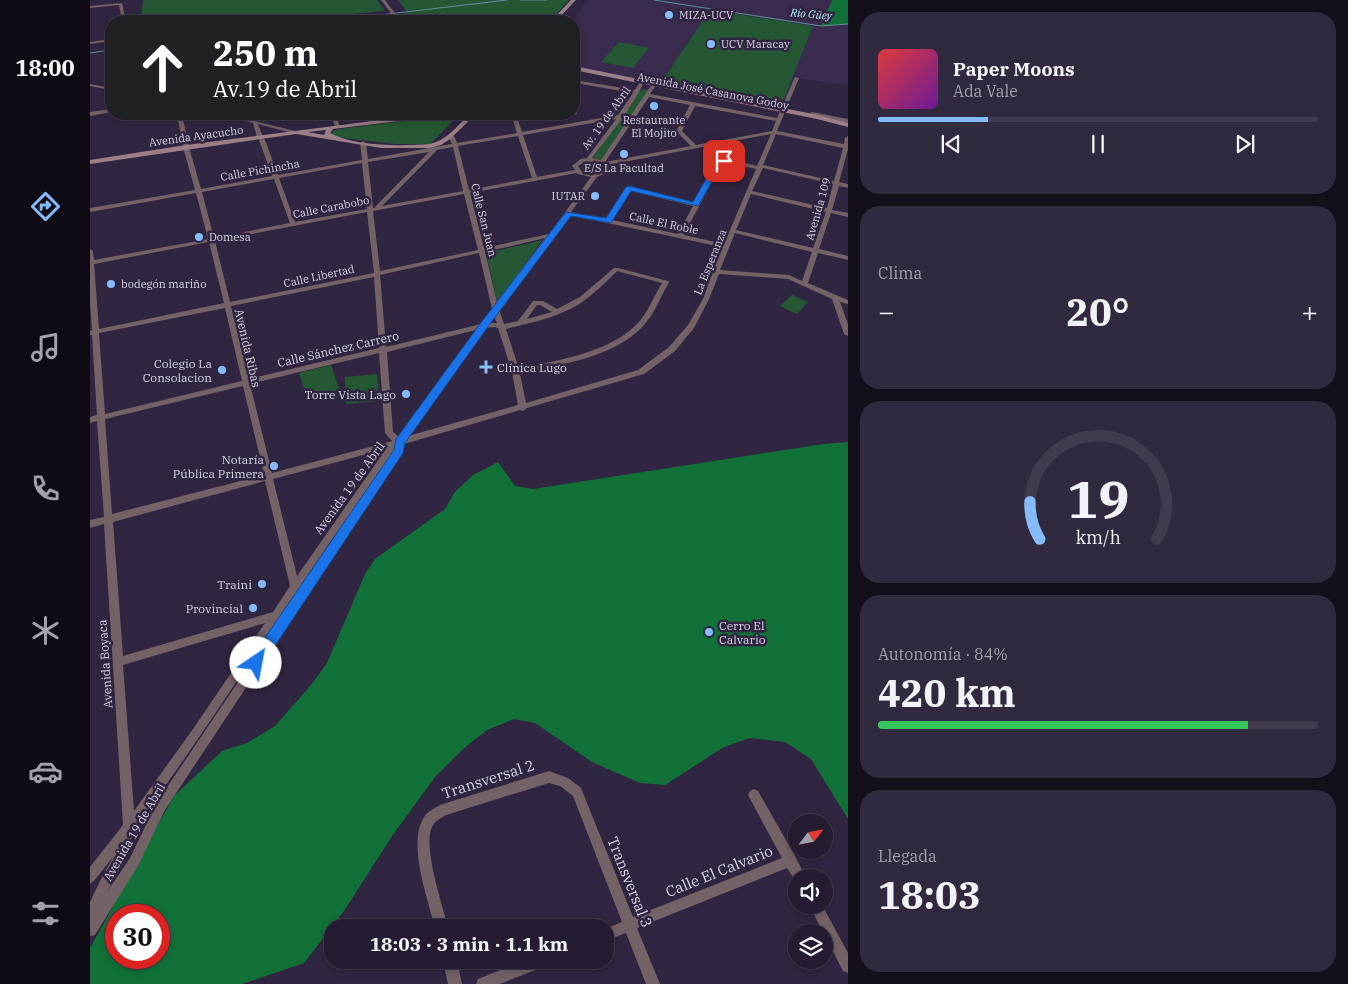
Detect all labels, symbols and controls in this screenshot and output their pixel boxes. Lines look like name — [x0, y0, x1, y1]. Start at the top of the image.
water label: Río Güey — [789, 5, 833, 23]
place label: MIZA-UCV — [679, 8, 734, 22]
marker: MIZA-UCV — [663, 9, 675, 21]
text: 250 m — [213, 30, 318, 76]
icon: ahead — [130, 35, 195, 100]
place label: UCV Maracay — [721, 37, 790, 51]
marker: UCV Maracay — [705, 38, 717, 50]
text: 18:00 — [15, 53, 75, 82]
text: Paper Moons — [953, 57, 1075, 81]
street label: Avenida José Casanova Godoy — [636, 69, 790, 113]
text: Av.19 de Abril — [213, 74, 357, 103]
text: Ada Vale — [953, 81, 1018, 101]
street label: Av. 19 de Abril — [578, 84, 634, 152]
marker: Restaurante El Mojito — [648, 100, 660, 112]
place label: Restaurante El Mojito — [623, 113, 685, 140]
street label: Avenida Ayacucho — [148, 122, 244, 150]
icon: previous — [937, 130, 965, 158]
icon: pause — [1084, 130, 1112, 158]
icon: next — [1231, 130, 1259, 158]
pin — [703, 140, 745, 182]
icon: arrive — [710, 147, 738, 175]
marker: E/S La Facultad — [618, 148, 630, 160]
street label: Calle Pichincha — [219, 156, 301, 184]
place label: E/S La Facultad — [584, 161, 664, 175]
street label: Avenida 109 — [802, 176, 834, 242]
street label: Calle San Juan — [468, 182, 500, 258]
icon: directions — [28, 189, 63, 224]
place label: IUTAR — [552, 189, 586, 203]
marker: IUTAR — [589, 190, 601, 202]
street label: Calle Carabobo — [292, 193, 370, 221]
street label: Calle El Roble — [628, 209, 700, 237]
street label: La Esperanza — [690, 227, 730, 297]
place label: Domesa — [209, 230, 251, 244]
marker: Domesa — [193, 231, 205, 243]
street label: Calle Libertad — [282, 262, 356, 290]
text: Clima — [878, 263, 922, 283]
place label: bodegón mariño — [121, 277, 206, 291]
marker: bodegón mariño — [105, 278, 117, 290]
text: 20° — [1066, 287, 1130, 336]
text: − — [878, 293, 895, 330]
text: + — [1301, 293, 1318, 330]
street label: Avenida Ribas — [232, 307, 264, 389]
street label: Calle Sánchez Carrero — [276, 328, 400, 370]
icon: music — [28, 330, 63, 365]
place label: Colegio La Consolacion — [143, 356, 212, 385]
marker: Clínica Lugo — [479, 360, 493, 374]
place label: Clínica Lugo — [497, 360, 567, 375]
marker: Colegio La Consolacion — [216, 364, 228, 376]
place label: Torre Vista Lago — [304, 387, 396, 402]
marker: Torre Vista Lago — [400, 388, 412, 400]
street label: Avenida 19 de Abril — [310, 439, 388, 537]
place label: Notaría Pública Primera — [173, 452, 264, 481]
marker: Notaría Pública Primera — [268, 460, 280, 472]
text: 19 — [1067, 465, 1129, 532]
icon: phone — [28, 471, 63, 506]
text: km/h — [1075, 526, 1121, 549]
place label: Traini — [217, 577, 252, 592]
marker: Traini — [256, 578, 268, 590]
place label: Provincial — [186, 601, 243, 616]
marker: Provincial — [247, 602, 259, 614]
icon: climate — [28, 613, 63, 648]
place label: Cerro El Calvario — [719, 618, 766, 647]
street label: Avenida Boyaca — [94, 619, 116, 709]
marker: Cerro El Calvario — [703, 626, 715, 638]
position arrow — [229, 636, 281, 688]
text: Autonomía · 84% — [878, 644, 1008, 664]
text: 420 km — [878, 668, 1016, 717]
icon: car — [28, 754, 63, 789]
street label: Transversal 2 — [439, 755, 537, 803]
street label: Avenida 19 de Abril — [100, 780, 168, 884]
north arrow — [788, 814, 832, 859]
map controls — [788, 814, 833, 969]
street label: Transversal 3 — [603, 834, 657, 930]
street label: Calle El Calvario — [663, 841, 775, 901]
text: Llegada — [878, 846, 937, 866]
button: sound — [788, 869, 833, 914]
text: 18:03 — [878, 870, 981, 919]
icon: filters — [28, 896, 63, 931]
speed limit sign: 30 — [105, 904, 170, 969]
button: layers — [788, 924, 833, 969]
text: 18:03 · 3 min · 1.1 km — [370, 932, 568, 956]

